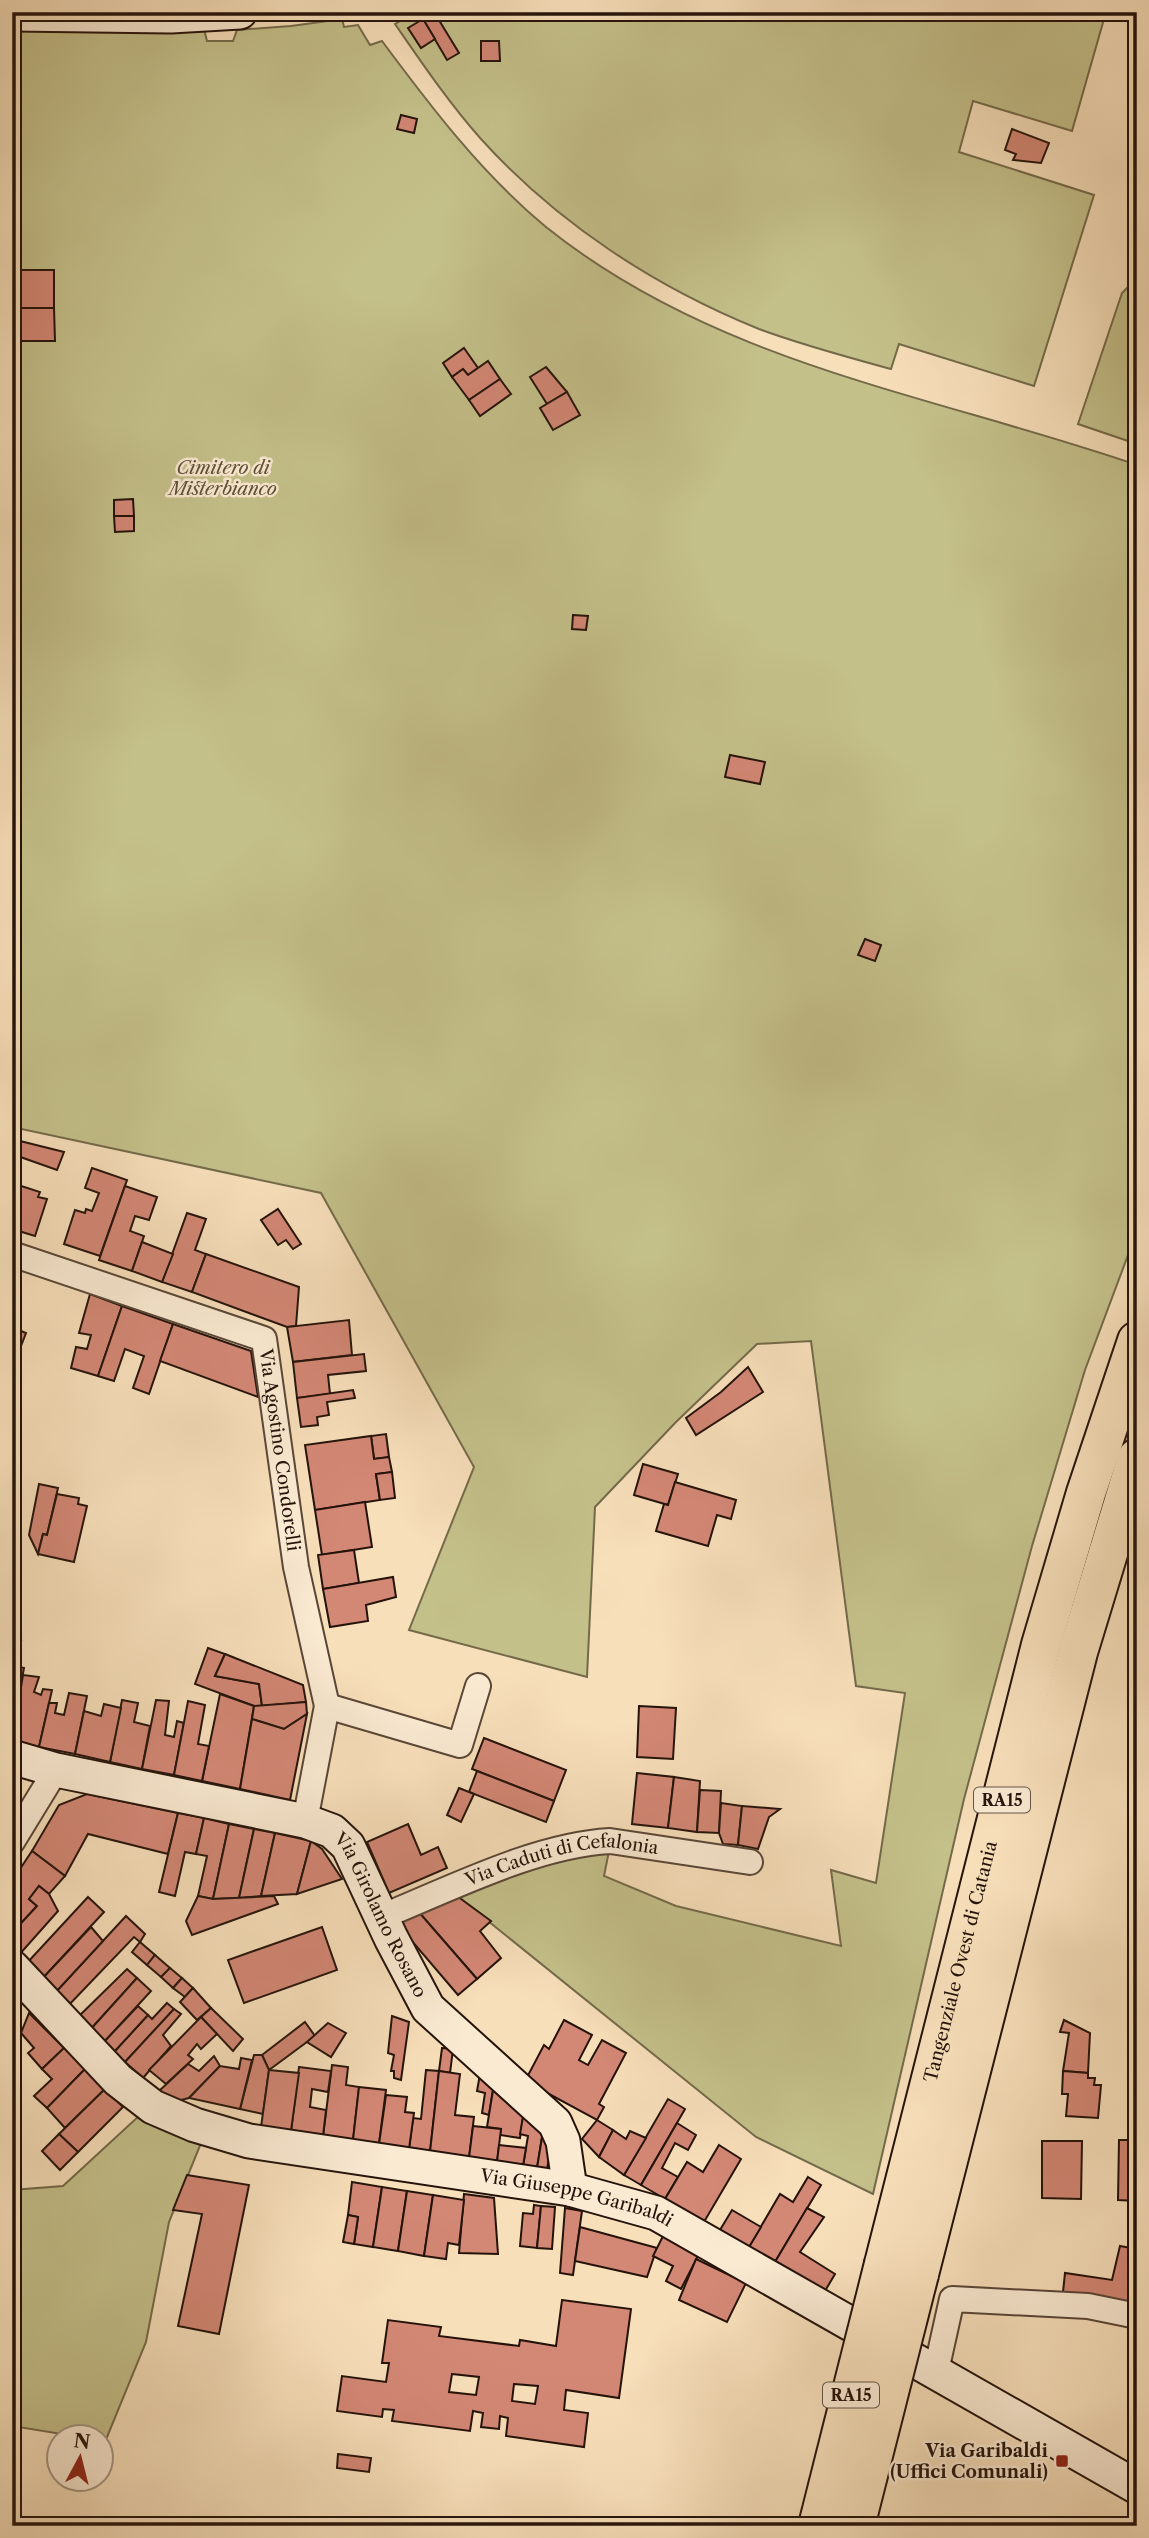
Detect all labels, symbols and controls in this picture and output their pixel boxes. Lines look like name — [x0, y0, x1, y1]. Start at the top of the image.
park label: Cimitero di Misterbianco — [167, 457, 277, 500]
street label: Via Agostino Condorelli — [254, 1346, 305, 1553]
road number: RA15 — [974, 1788, 1030, 1812]
street label: Via Girolamo Rosano — [329, 1827, 431, 2001]
street label: Via Caduti di Cefalonia — [461, 1830, 660, 1891]
street label: Tangenziale Ovest di Catania — [920, 1838, 1002, 2084]
street label: Via Giuseppe Garibaldi — [478, 2165, 678, 2232]
road number: RA15 — [823, 2382, 879, 2408]
north arrow — [46, 2422, 116, 2492]
text: N — [72, 2429, 92, 2454]
place label: Via Garibaldi (Uffici Comunali) — [890, 2440, 1049, 2483]
marker: Via Garibaldi (Uffici Comunali) — [1054, 2453, 1070, 2469]

